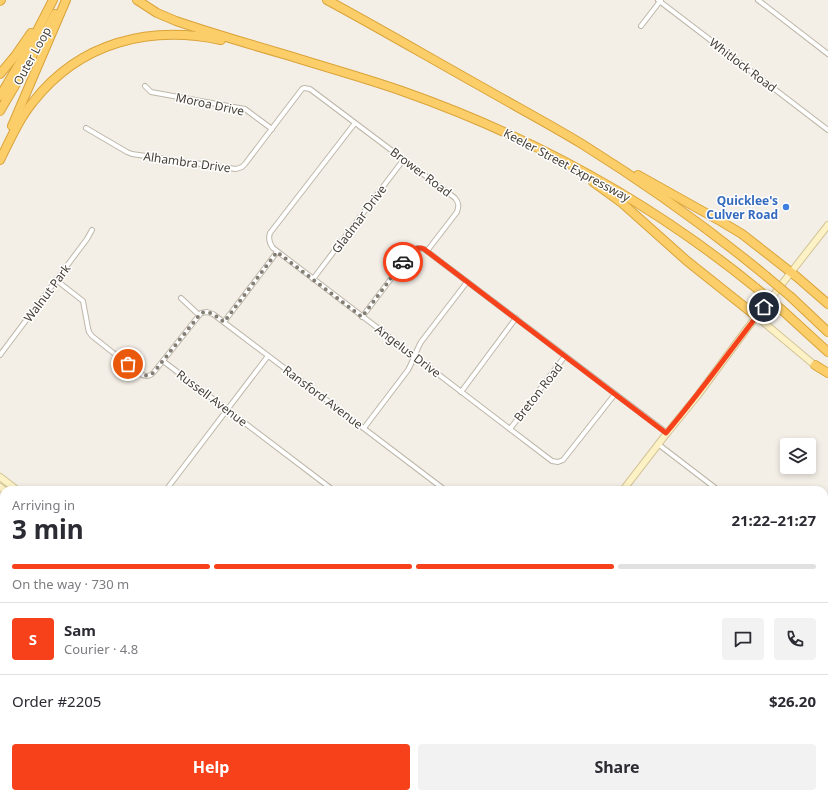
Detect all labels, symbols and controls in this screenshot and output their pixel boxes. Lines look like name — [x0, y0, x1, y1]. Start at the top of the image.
street label: Outer Loop — [9, 24, 55, 88]
street label: Whitlock Road — [706, 34, 780, 96]
street label: Moroa Drive — [174, 88, 246, 120]
street label: Keeler Street Expressway — [501, 124, 634, 206]
street label: Brower Road — [387, 143, 455, 201]
street label: Alhambra Drive — [142, 147, 232, 177]
street label: Gladmar Drive — [328, 181, 390, 257]
place label: Quicklee's Culver Road — [706, 192, 778, 223]
marker: Quicklee's Culver Road — [781, 202, 791, 212]
courier — [383, 242, 423, 282]
icon: car — [392, 251, 414, 273]
street label: Walnut Park — [20, 260, 75, 325]
pin — [747, 290, 781, 324]
icon: home — [753, 296, 775, 318]
street label: Angelus Drive — [372, 321, 445, 381]
pin — [111, 347, 145, 381]
icon: bag — [117, 353, 139, 375]
street label: Breton Road — [510, 359, 566, 425]
street label: Ransford Avenue — [280, 361, 367, 433]
street label: Russell Avenue — [173, 366, 251, 430]
map controls — [780, 438, 816, 474]
button: layers — [780, 438, 816, 474]
text: Arriving in — [12, 496, 75, 514]
text: 21:22–21:27 — [731, 510, 816, 530]
text: 3 min — [12, 511, 84, 547]
text: On the way · 730 m — [12, 575, 129, 593]
button: chat — [722, 618, 764, 660]
button: phone — [774, 618, 816, 660]
text: Sam — [64, 620, 96, 640]
text: S — [29, 629, 37, 649]
text: Courier · 4.8 — [64, 640, 138, 658]
text: Order #2205 — [12, 691, 101, 711]
text: $26.20 — [769, 691, 816, 711]
button: Help — [12, 744, 410, 790]
button: Share — [418, 744, 816, 790]

